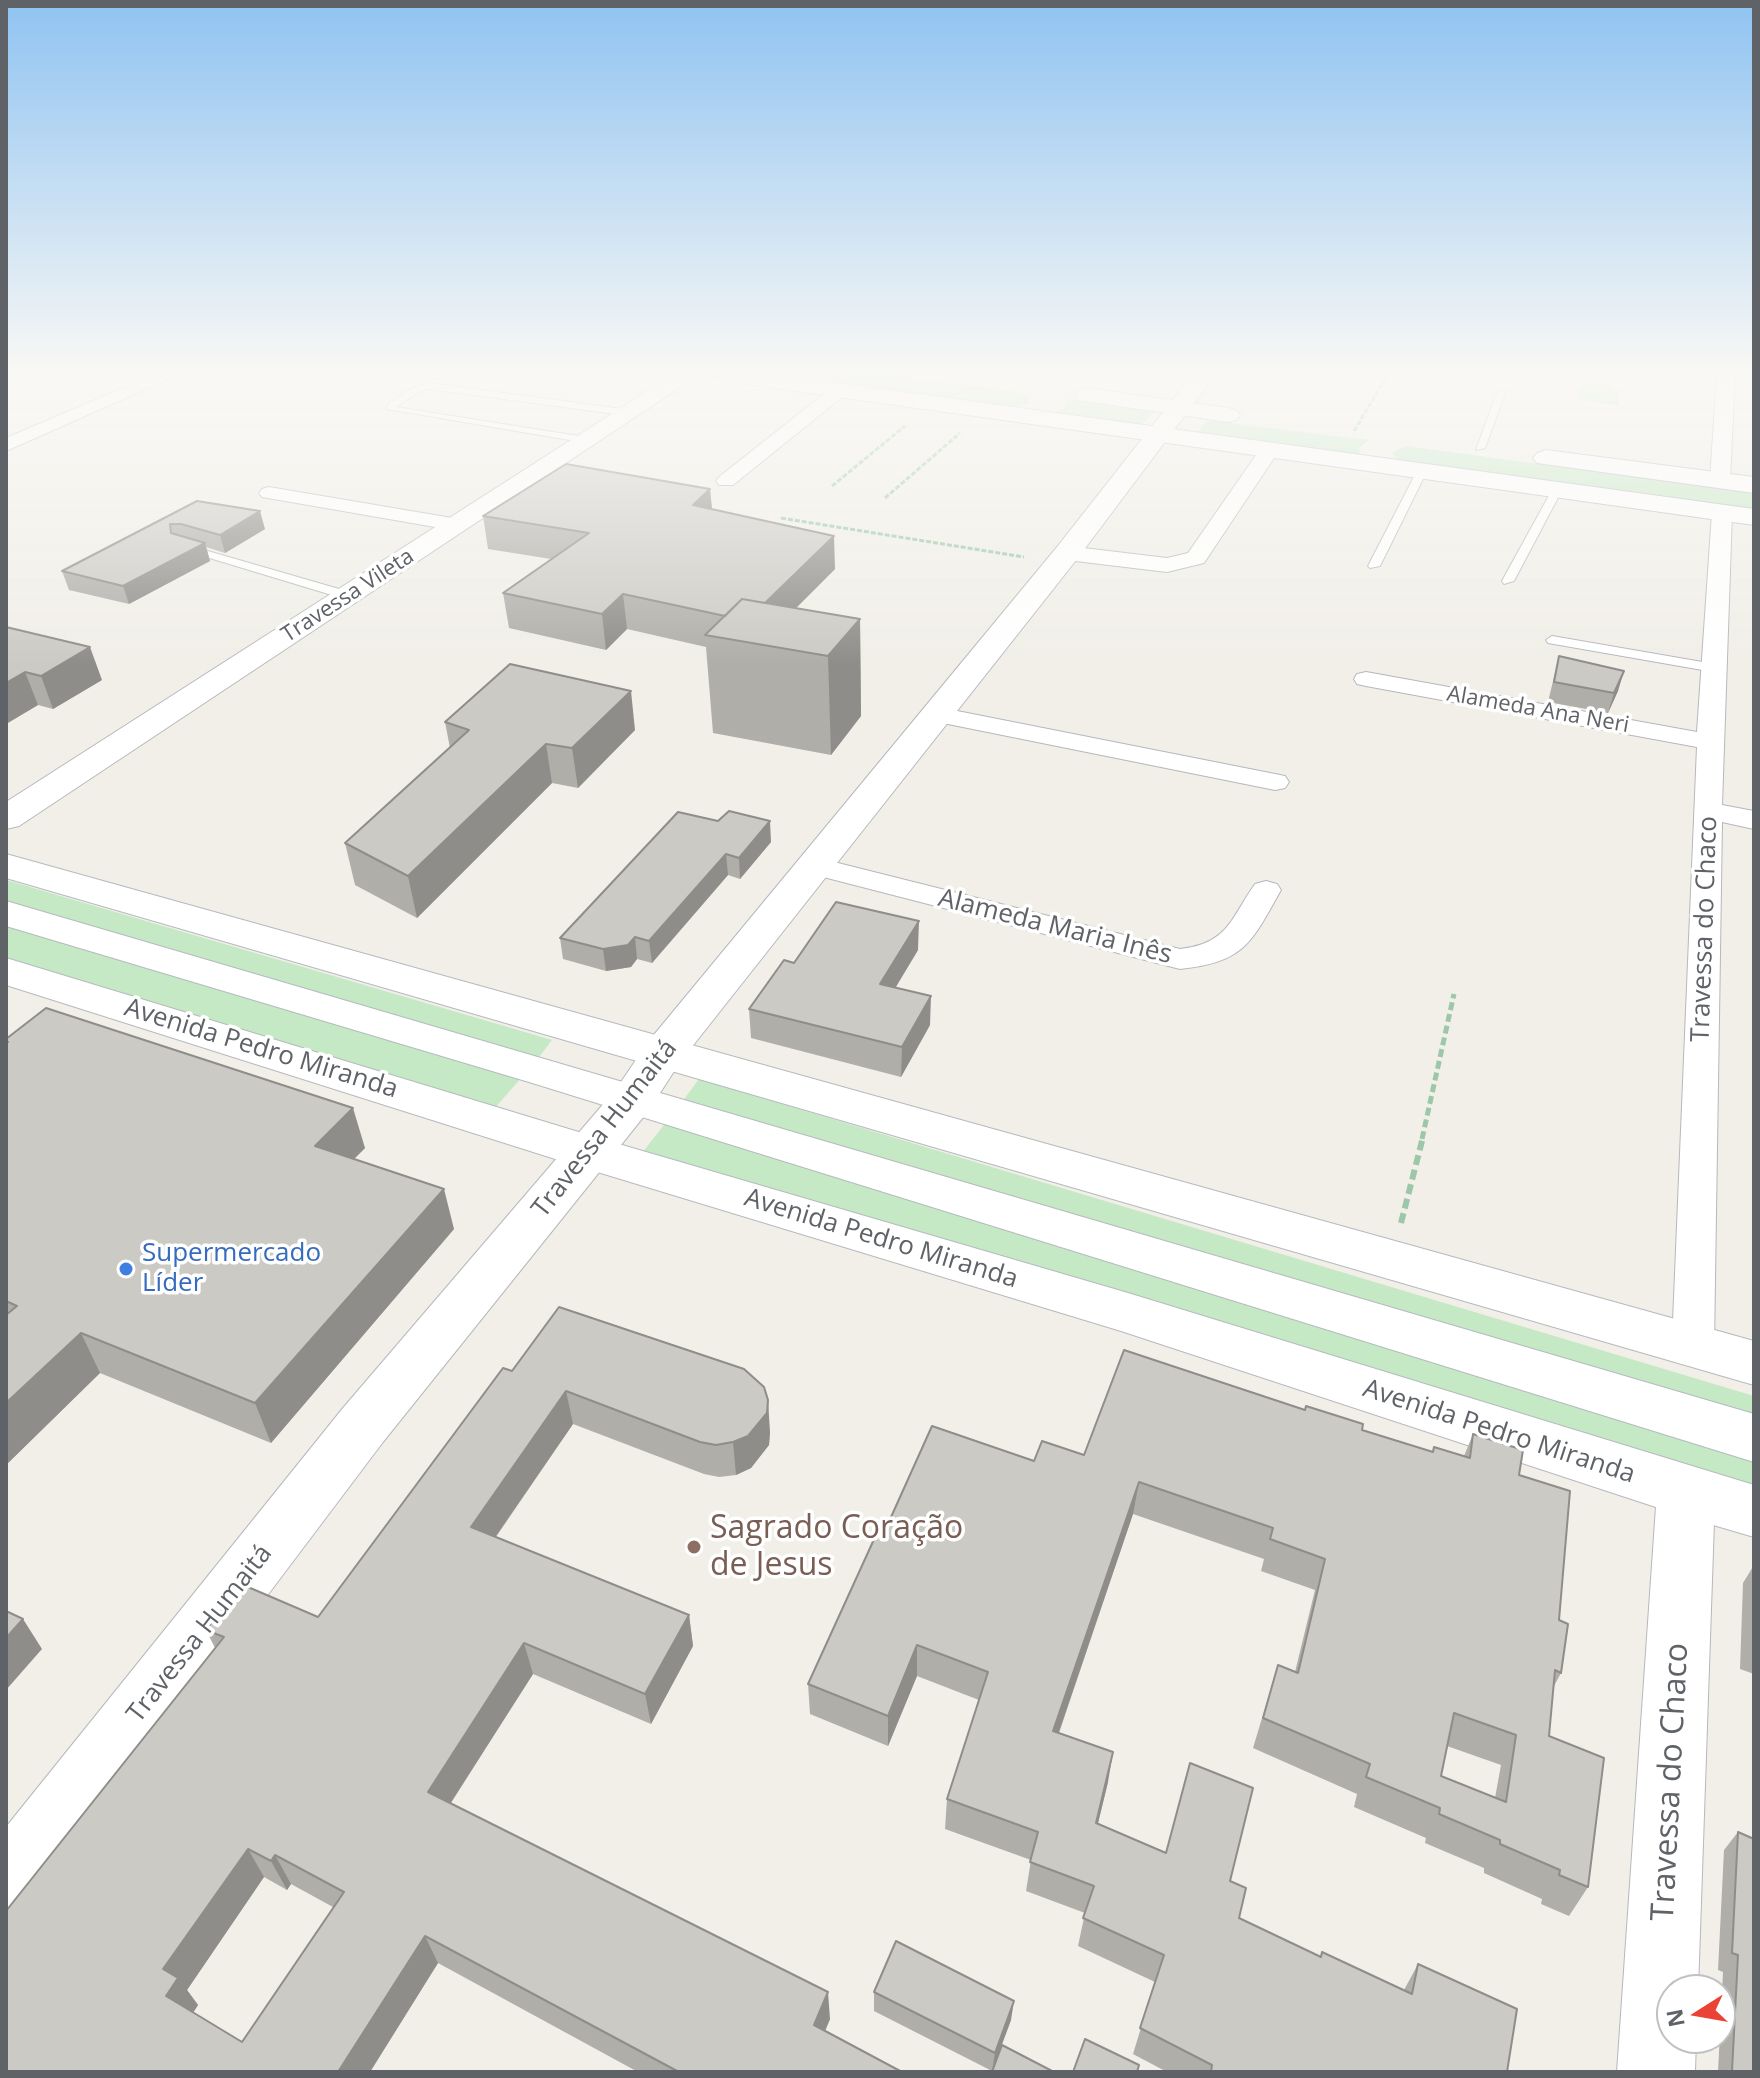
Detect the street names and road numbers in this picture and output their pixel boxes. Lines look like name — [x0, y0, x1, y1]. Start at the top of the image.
street label: Travessa Vileta — [277, 543, 419, 649]
street label: Alameda Ana Neri — [1445, 681, 1631, 739]
street label: Travessa do Chaco — [1685, 815, 1725, 1043]
street label: Alameda Maria Inês — [935, 883, 1175, 971]
street label: Avenida Pedro Miranda — [121, 993, 401, 1105]
street label: Travessa Humaitá — [526, 1034, 684, 1224]
street label: Avenida Pedro Miranda — [741, 1183, 1021, 1295]
street label: Avenida Pedro Miranda — [1359, 1373, 1639, 1491]
street label: Travessa Humaitá — [121, 1539, 279, 1729]
street label: Travessa do Chaco — [1645, 1642, 1697, 1922]

